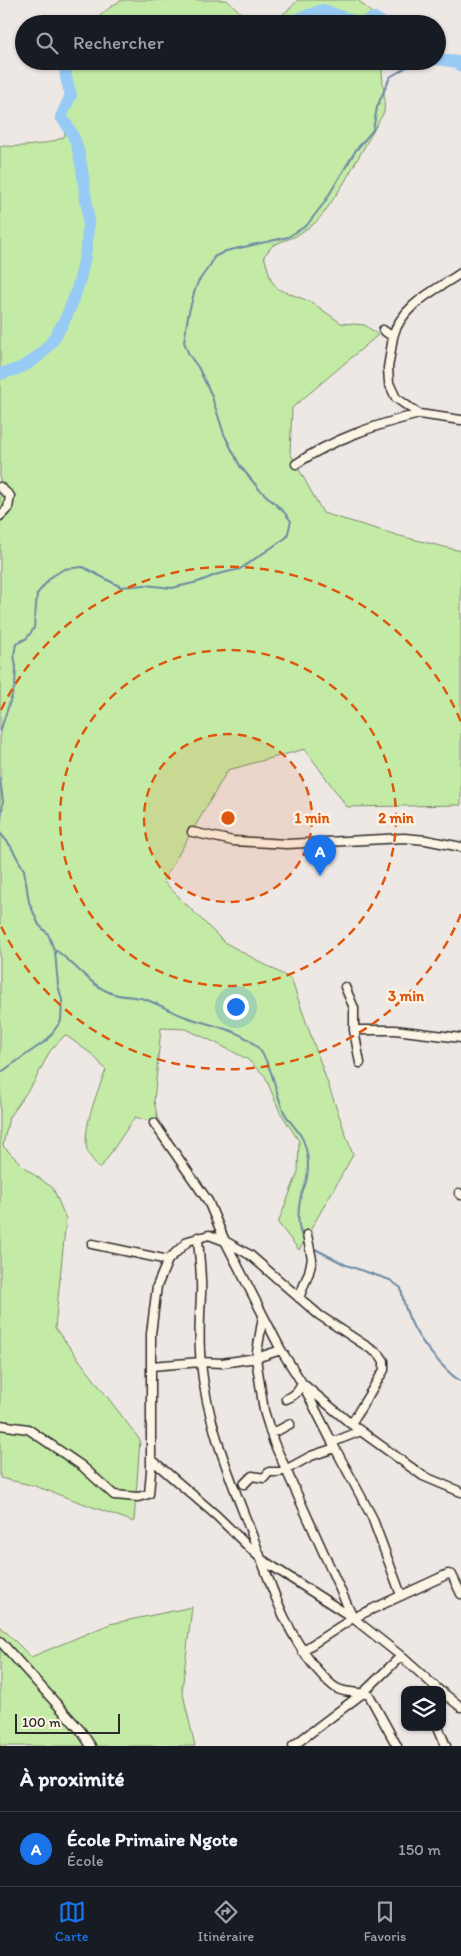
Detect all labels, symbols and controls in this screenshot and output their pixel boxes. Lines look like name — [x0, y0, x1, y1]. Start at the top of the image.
search box — [15, 15, 446, 70]
icon: search — [33, 29, 61, 57]
text: Rechercher — [73, 31, 164, 54]
centre of rings — [219, 809, 237, 827]
text: 1 min — [295, 809, 330, 827]
text: 2 min — [378, 809, 415, 827]
pin: A — [304, 835, 336, 876]
text: 3 min — [388, 987, 425, 1005]
your location — [223, 994, 249, 1020]
map controls — [401, 1686, 446, 1731]
button: layers — [401, 1686, 446, 1731]
scale bar — [15, 1711, 120, 1734]
text: 100 m — [22, 1714, 61, 1731]
text: À proximité — [20, 1766, 125, 1791]
text: École Primaire Ngote — [67, 1828, 238, 1851]
text: A — [31, 1840, 41, 1859]
text: 150 m — [398, 1840, 441, 1859]
text: École — [67, 1851, 104, 1870]
tab: Carte — [55, 1898, 88, 1945]
tab: Itinéraire — [198, 1898, 254, 1945]
tab: Favoris — [364, 1898, 406, 1945]

